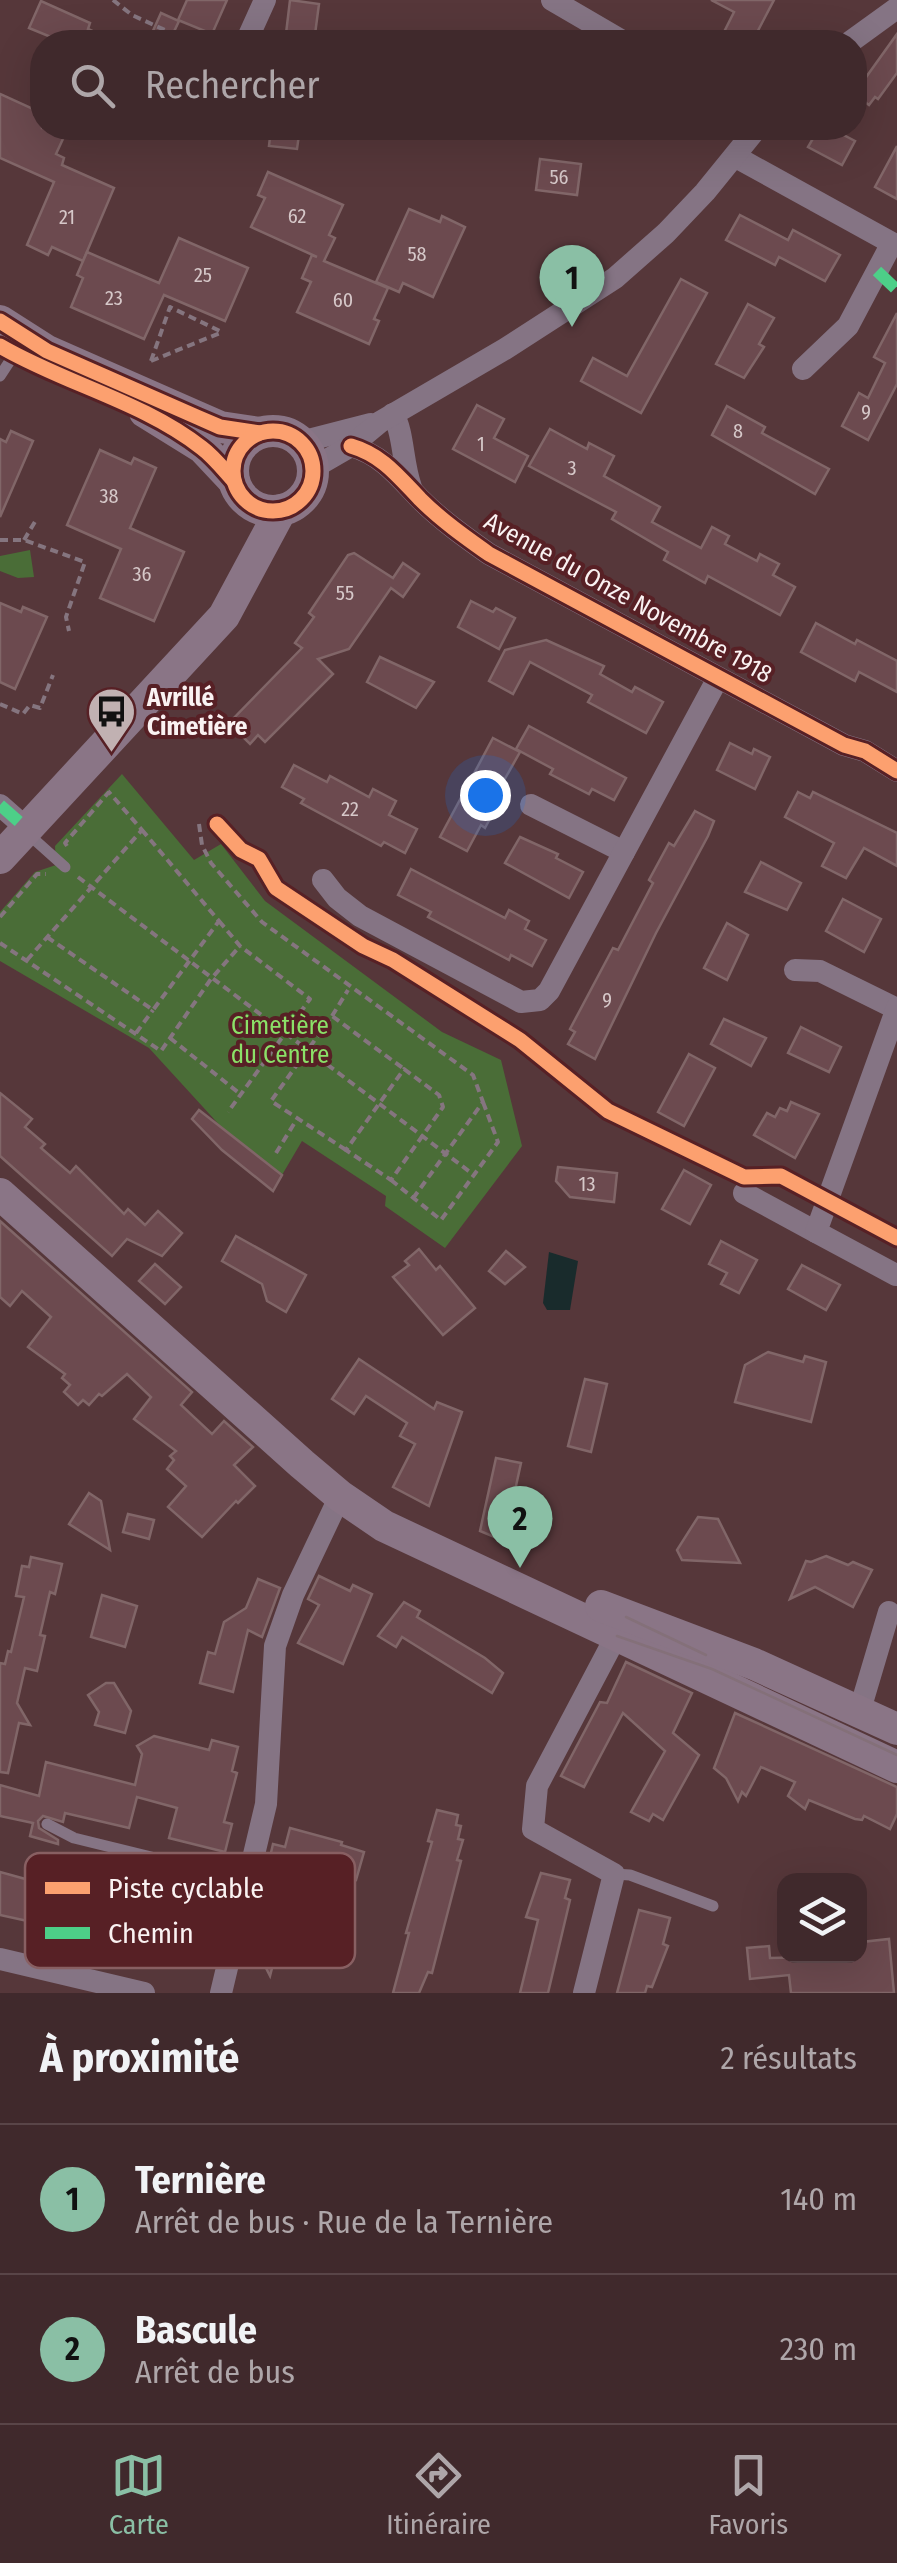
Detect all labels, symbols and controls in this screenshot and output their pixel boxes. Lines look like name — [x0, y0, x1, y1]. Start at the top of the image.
search box — [30, 30, 867, 140]
icon: search — [65, 58, 120, 113]
text: Rechercher — [145, 62, 320, 108]
house number: 56 — [549, 165, 569, 189]
house number: 62 — [288, 204, 306, 228]
house number: 21 — [59, 205, 75, 229]
house number: 58 — [407, 242, 427, 266]
pin: 1 — [540, 245, 604, 327]
house number: 25 — [194, 263, 212, 287]
house number: 23 — [105, 286, 123, 310]
house number: 60 — [333, 288, 353, 312]
house number: 9 — [861, 400, 871, 424]
house number: 8 — [733, 419, 743, 443]
house number: 1 — [477, 432, 485, 456]
house number: 3 — [567, 456, 577, 480]
house number: 38 — [99, 484, 119, 508]
street label: Avenue du Onze Novembre 1918 — [479, 506, 777, 690]
house number: 36 — [133, 562, 152, 586]
house number: 55 — [336, 581, 354, 605]
place label: Avrillé Cimetière — [146, 683, 248, 742]
bus stop icon: Avrillé Cimetière — [86, 686, 138, 754]
your location — [460, 770, 511, 821]
house number: 22 — [341, 797, 359, 821]
house number: 9 — [602, 988, 612, 1012]
park label: Cimetière du Centre — [231, 1011, 329, 1070]
house number: 13 — [579, 1172, 595, 1196]
pin: 2 — [488, 1486, 552, 1568]
legend — [25, 1853, 355, 1968]
text: Piste cyclable — [108, 1872, 264, 1905]
map controls — [777, 1873, 867, 1963]
button: layers — [777, 1873, 867, 1963]
text: Chemin — [108, 1917, 194, 1950]
text: À proximité — [40, 2033, 239, 2083]
text: 2 résultats — [720, 2039, 857, 2077]
text: Ternière — [135, 2157, 266, 2203]
text: 1 — [66, 2180, 79, 2218]
text: 140 m — [780, 2180, 857, 2218]
text: Arrêt de bus · Rue de la Ternière — [135, 2203, 553, 2241]
text: Bascule — [135, 2307, 257, 2353]
text: 2 — [65, 2330, 80, 2368]
text: 230 m — [780, 2330, 857, 2368]
text: Arrêt de bus — [135, 2353, 295, 2391]
tab: Carte — [109, 2448, 169, 2541]
tab: Itinéraire — [386, 2448, 491, 2541]
tab: Favoris — [708, 2448, 788, 2541]

